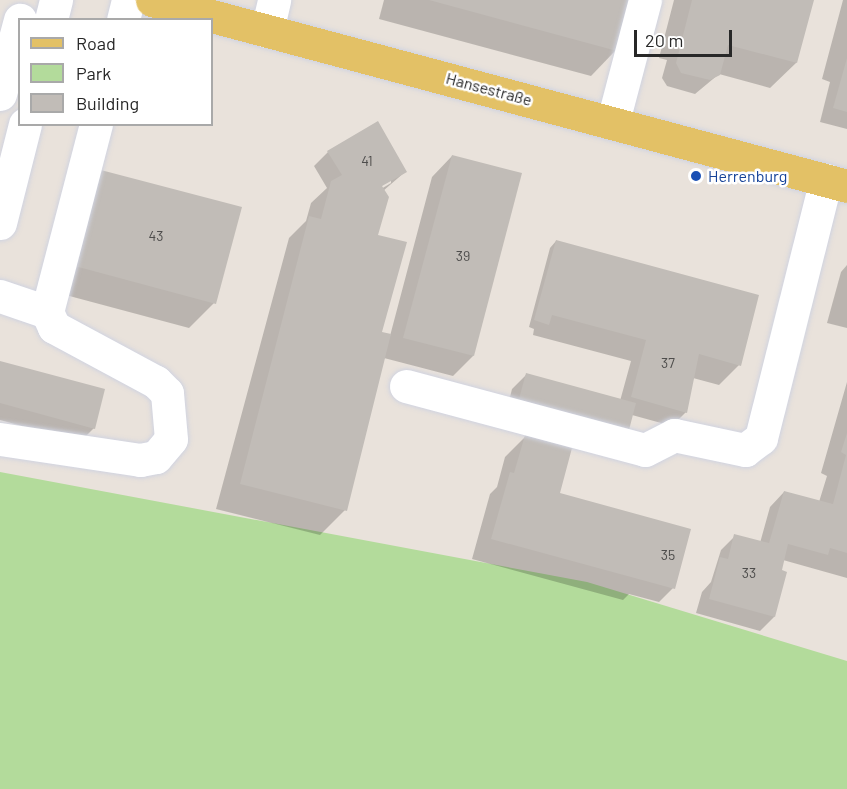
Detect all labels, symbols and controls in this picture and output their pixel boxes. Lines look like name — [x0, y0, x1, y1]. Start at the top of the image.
legend — [18, 18, 213, 126]
scale bar — [637, 18, 734, 56]
text: 20 m — [645, 29, 683, 51]
text: Road — [76, 32, 116, 54]
text: Park — [76, 62, 111, 84]
street label: Hansestraße — [444, 68, 534, 110]
text: Building — [76, 92, 139, 114]
house number: 41 — [361, 153, 373, 169]
place label: Herrenburg — [708, 166, 787, 186]
marker: Herrenburg — [689, 169, 703, 183]
house number: 43 — [149, 228, 163, 244]
house number: 39 — [456, 248, 470, 264]
house number: 37 — [661, 355, 675, 371]
house number: 35 — [661, 547, 675, 563]
house number: 33 — [742, 565, 756, 581]

